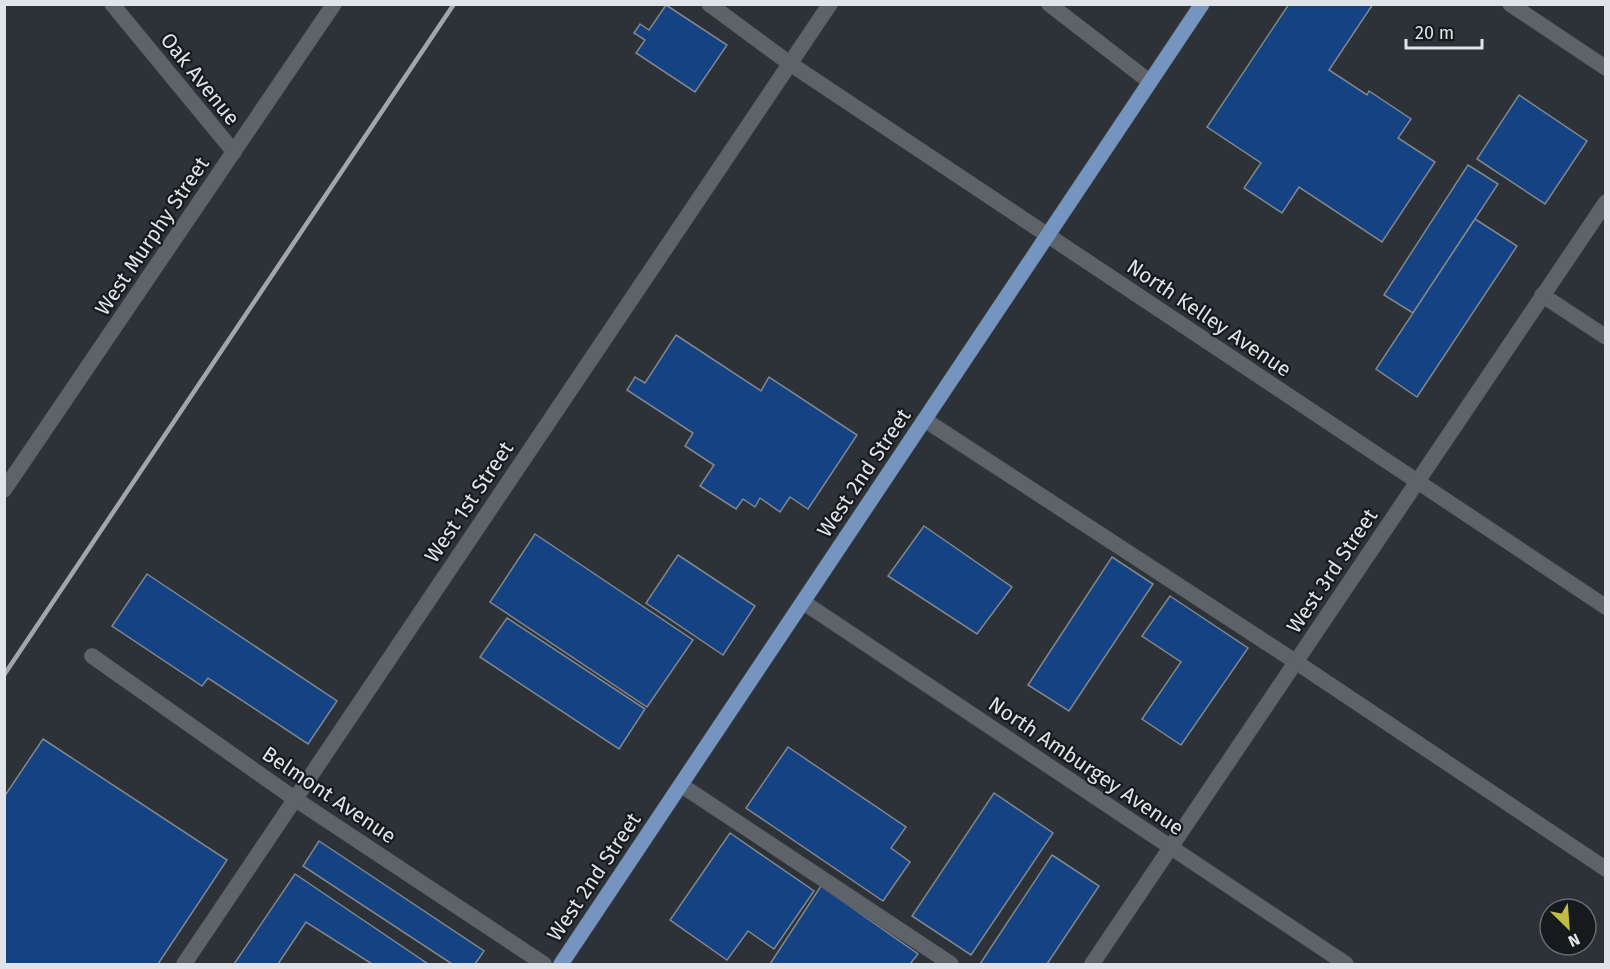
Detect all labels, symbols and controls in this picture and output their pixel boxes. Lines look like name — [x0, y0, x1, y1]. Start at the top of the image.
scale bar — [1406, 12, 1482, 50]
text: 20 m — [1415, 22, 1454, 44]
street label: Oak Avenue — [155, 27, 245, 131]
street label: West Murphy Street — [89, 151, 215, 320]
street label: North Kelley Avenue — [1122, 253, 1296, 383]
street label: West 2nd Street — [811, 403, 917, 542]
street label: West 1st Street — [419, 436, 519, 568]
street label: West 3rd Street — [1281, 503, 1383, 638]
street label: North Amburgey Avenue — [983, 691, 1189, 841]
street label: Belmont Avenue — [257, 741, 401, 849]
street label: West 2nd Street — [541, 807, 647, 946]
north arrow — [1538, 897, 1598, 957]
text: N — [1565, 929, 1583, 951]

